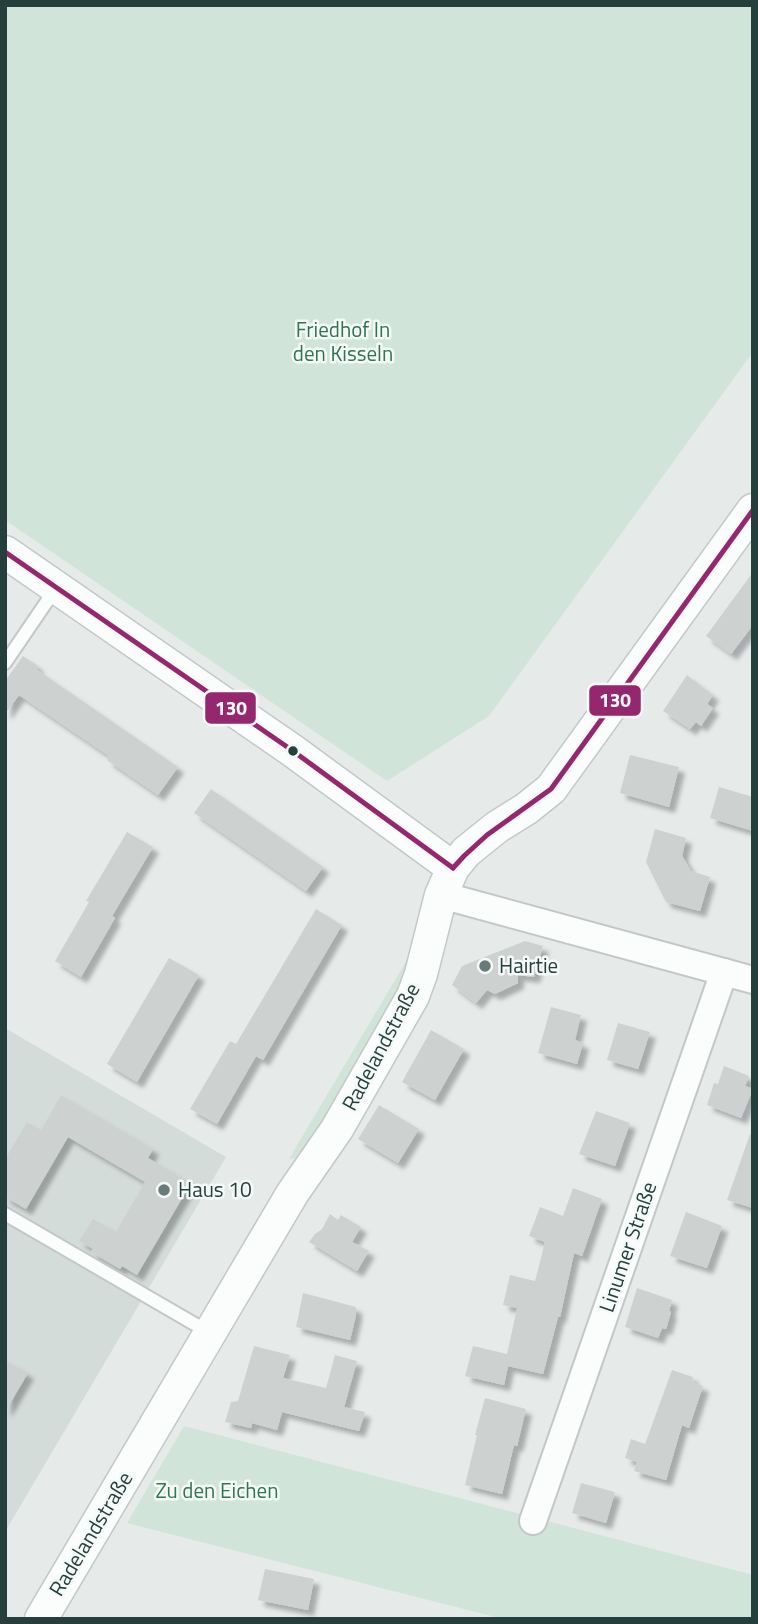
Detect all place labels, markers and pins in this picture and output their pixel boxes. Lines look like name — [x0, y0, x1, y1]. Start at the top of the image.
unlabelled marker — [286, 744, 300, 758]
place label: Hairtie — [499, 949, 558, 981]
marker: Hairtie — [477, 958, 493, 974]
place label: Haus 10 — [178, 1173, 252, 1205]
marker: Haus 10 — [156, 1182, 172, 1198]

